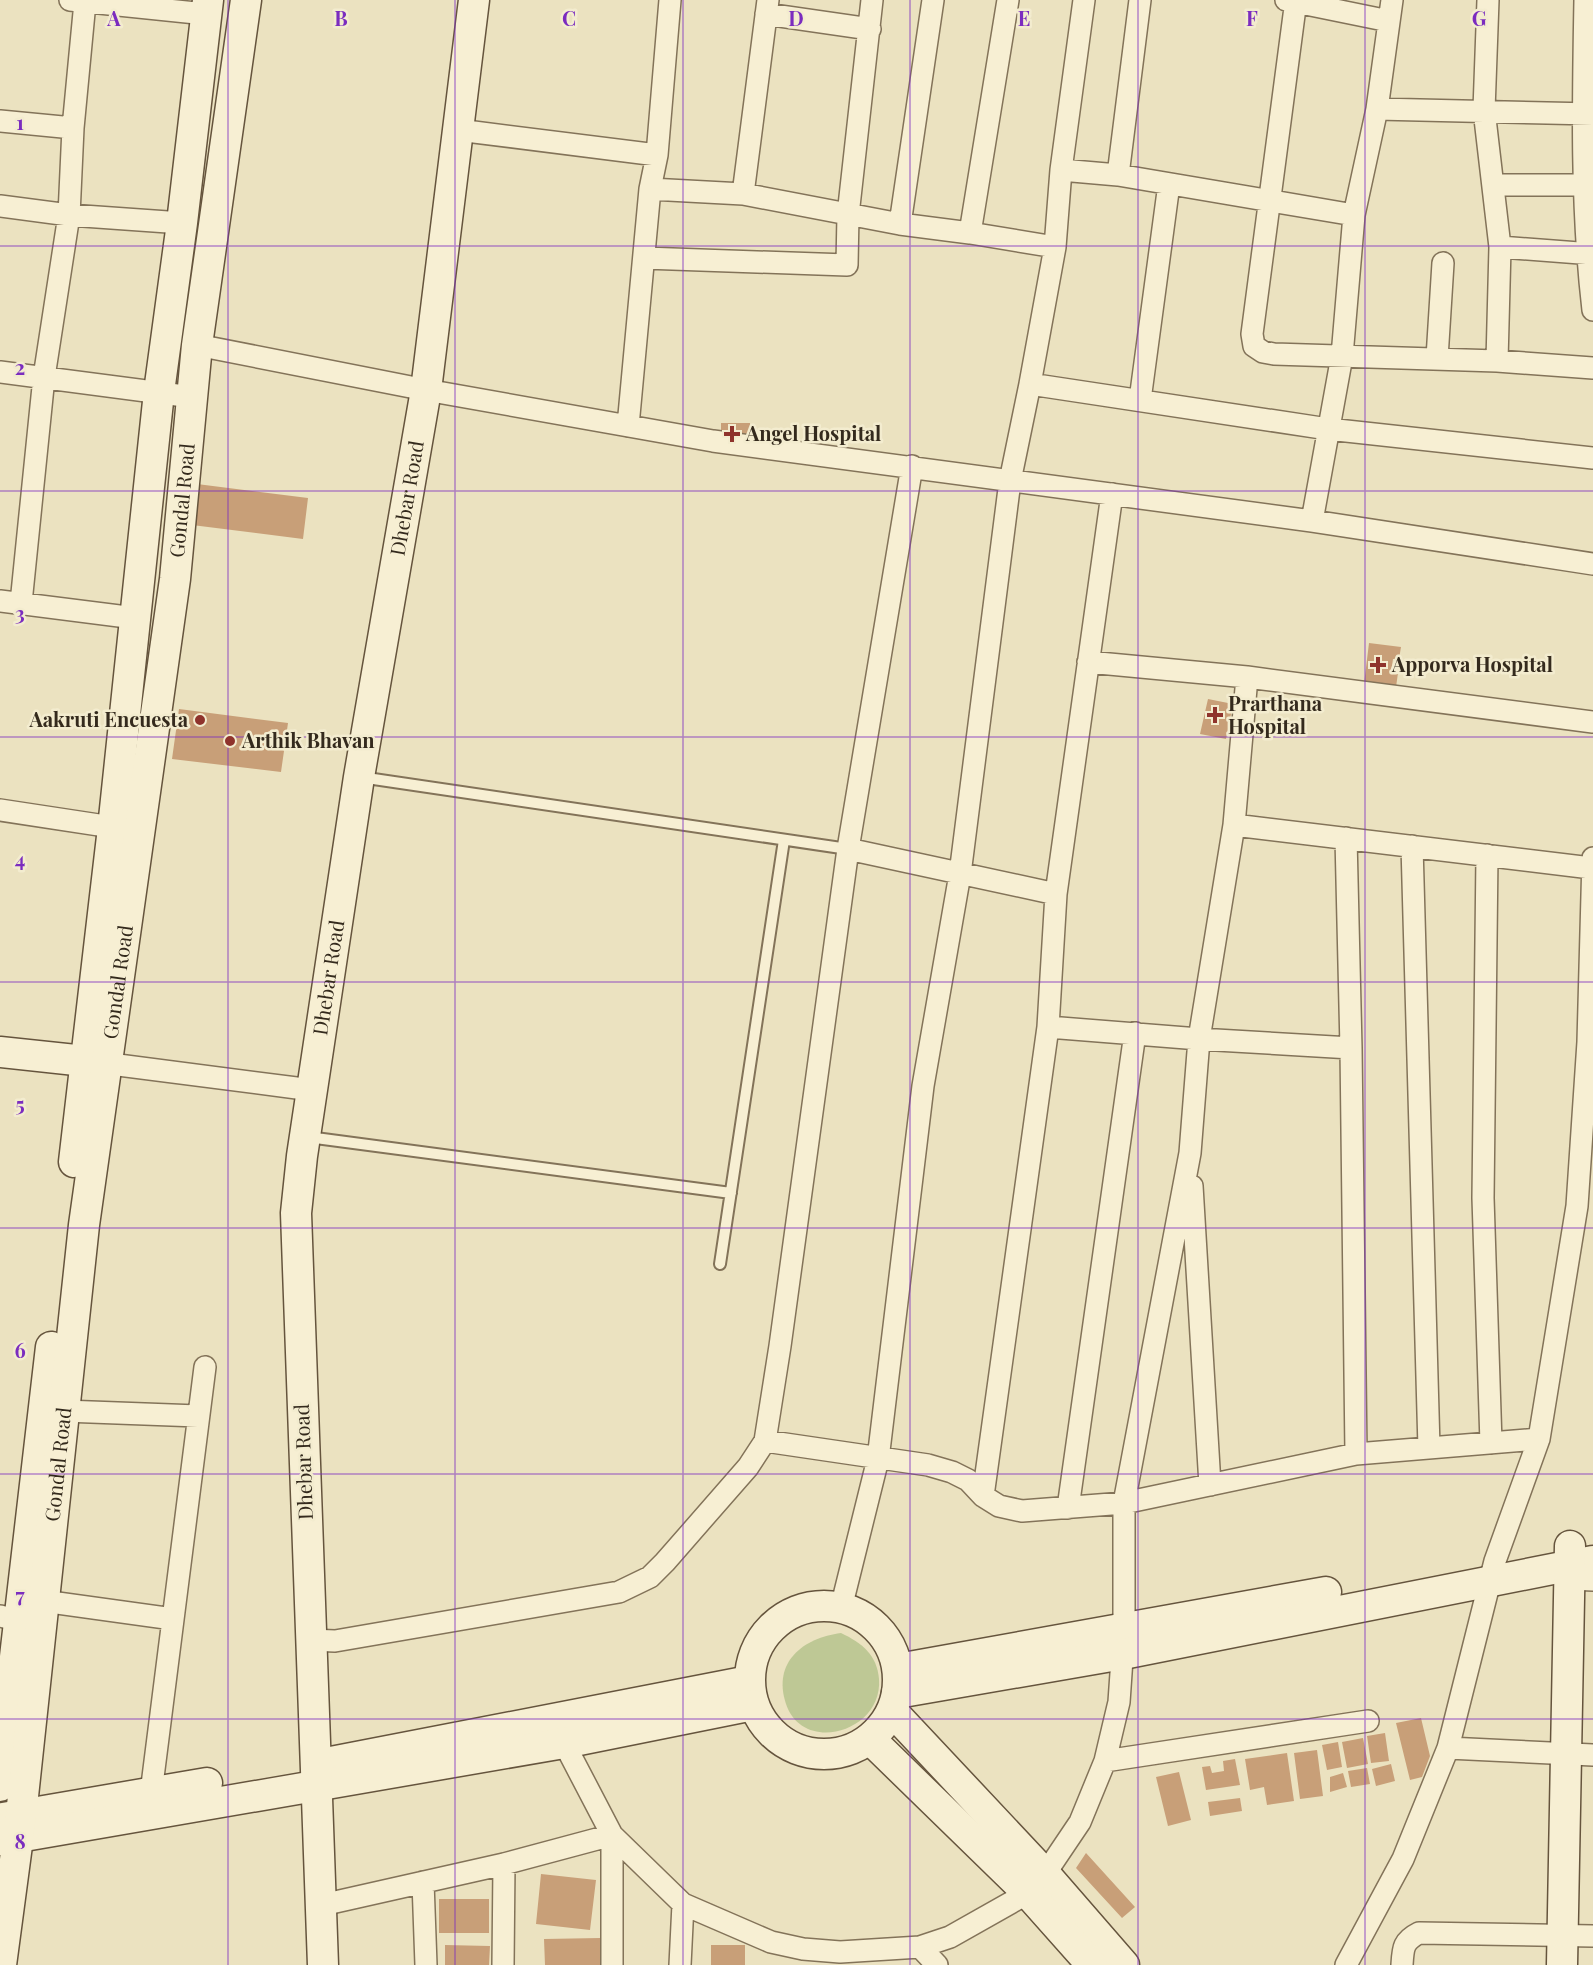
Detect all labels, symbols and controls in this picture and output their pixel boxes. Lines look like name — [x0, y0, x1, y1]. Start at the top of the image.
text: A — [106, 4, 121, 31]
text: B — [334, 4, 348, 31]
text: C — [562, 4, 576, 31]
text: D — [788, 4, 804, 31]
text: E — [1018, 4, 1030, 31]
text: F — [1246, 4, 1258, 31]
text: G — [1472, 4, 1487, 31]
text: 1 — [16, 108, 24, 135]
text: 2 — [15, 353, 25, 380]
place label: Angel Hospital — [745, 419, 881, 446]
marker: Angel Hospital — [723, 425, 741, 443]
street label: Dhebar Road — [383, 438, 429, 558]
street label: Gondal Road — [162, 441, 200, 559]
text: 3 — [15, 599, 25, 626]
place label: Apporva Hospital — [1391, 650, 1553, 677]
marker: Apporva Hospital — [1369, 656, 1387, 674]
place label: Prarthana Hospital — [1228, 689, 1323, 739]
place label: Aakruti Encuesta — [28, 705, 189, 732]
marker: Prarthana Hospital — [1206, 706, 1224, 724]
marker: Aakruti Encuesta — [193, 713, 207, 727]
place label: Arthik Bhavan — [241, 726, 375, 753]
marker: Arthik Bhavan — [223, 734, 237, 748]
text: 4 — [15, 845, 25, 872]
street label: Dhebar Road — [305, 918, 349, 1037]
street label: Gondal Road — [95, 923, 138, 1041]
text: 5 — [15, 1090, 25, 1117]
text: 6 — [14, 1336, 26, 1363]
street label: Dhebar Road — [287, 1403, 318, 1521]
street label: Gondal Road — [37, 1405, 77, 1523]
text: 7 — [15, 1581, 25, 1608]
text: 8 — [14, 1827, 26, 1854]

